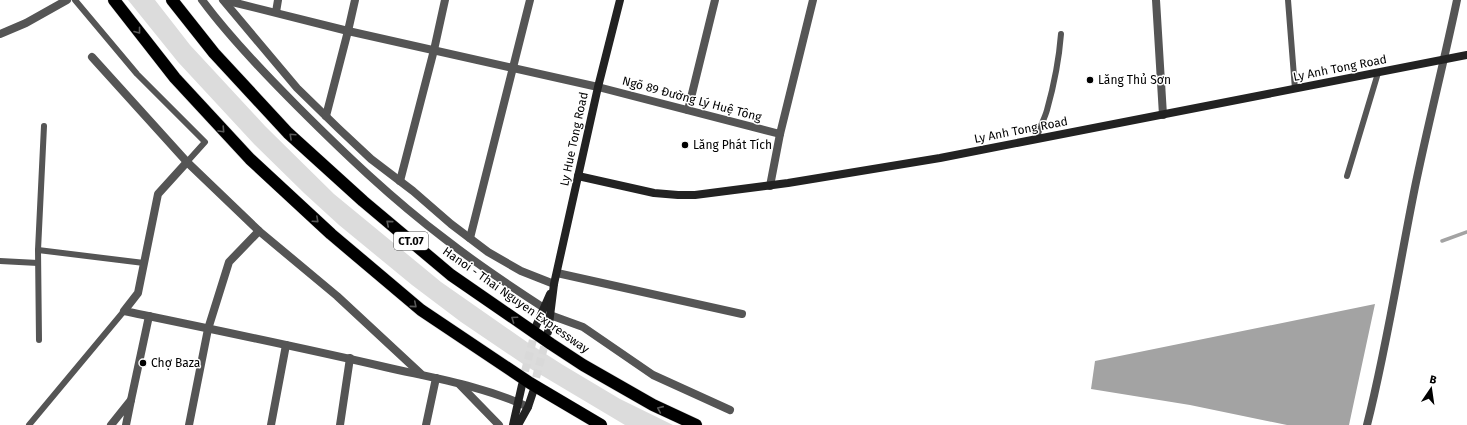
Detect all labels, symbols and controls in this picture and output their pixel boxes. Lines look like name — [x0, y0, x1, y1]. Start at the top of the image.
one-way arrow — [133, 26, 140, 33]
street label: Ly Anh Tong Road — [1292, 52, 1388, 84]
place label: Lăng Thủ Sơn — [1098, 73, 1171, 87]
street label: Ngõ 89 Đường Lý Huệ Tông — [621, 74, 764, 125]
marker: Lăng Thủ Sơn — [1085, 75, 1095, 85]
street label: Ly Hue Tong Road — [557, 91, 591, 187]
street label: Ly Anh Tong Road — [973, 114, 1069, 146]
one-way arrow — [218, 125, 225, 133]
one-way arrow — [289, 134, 296, 141]
place label: Lăng Phát Tích — [693, 138, 772, 152]
marker: Lăng Phát Tích — [680, 140, 690, 150]
one-way arrow — [311, 215, 318, 222]
one-way arrow — [386, 220, 394, 227]
road number: CT.07 — [394, 232, 428, 250]
street label: Hanoi - Thai Nguyen Expressway — [440, 244, 592, 356]
one-way arrow — [409, 300, 417, 307]
one-way arrow — [511, 316, 518, 324]
place label: Chợ Baza — [151, 356, 200, 370]
marker: Chợ Baza — [138, 358, 148, 368]
north arrow — [1411, 369, 1451, 409]
text: B — [1428, 373, 1438, 387]
one-way arrow — [657, 406, 665, 414]

